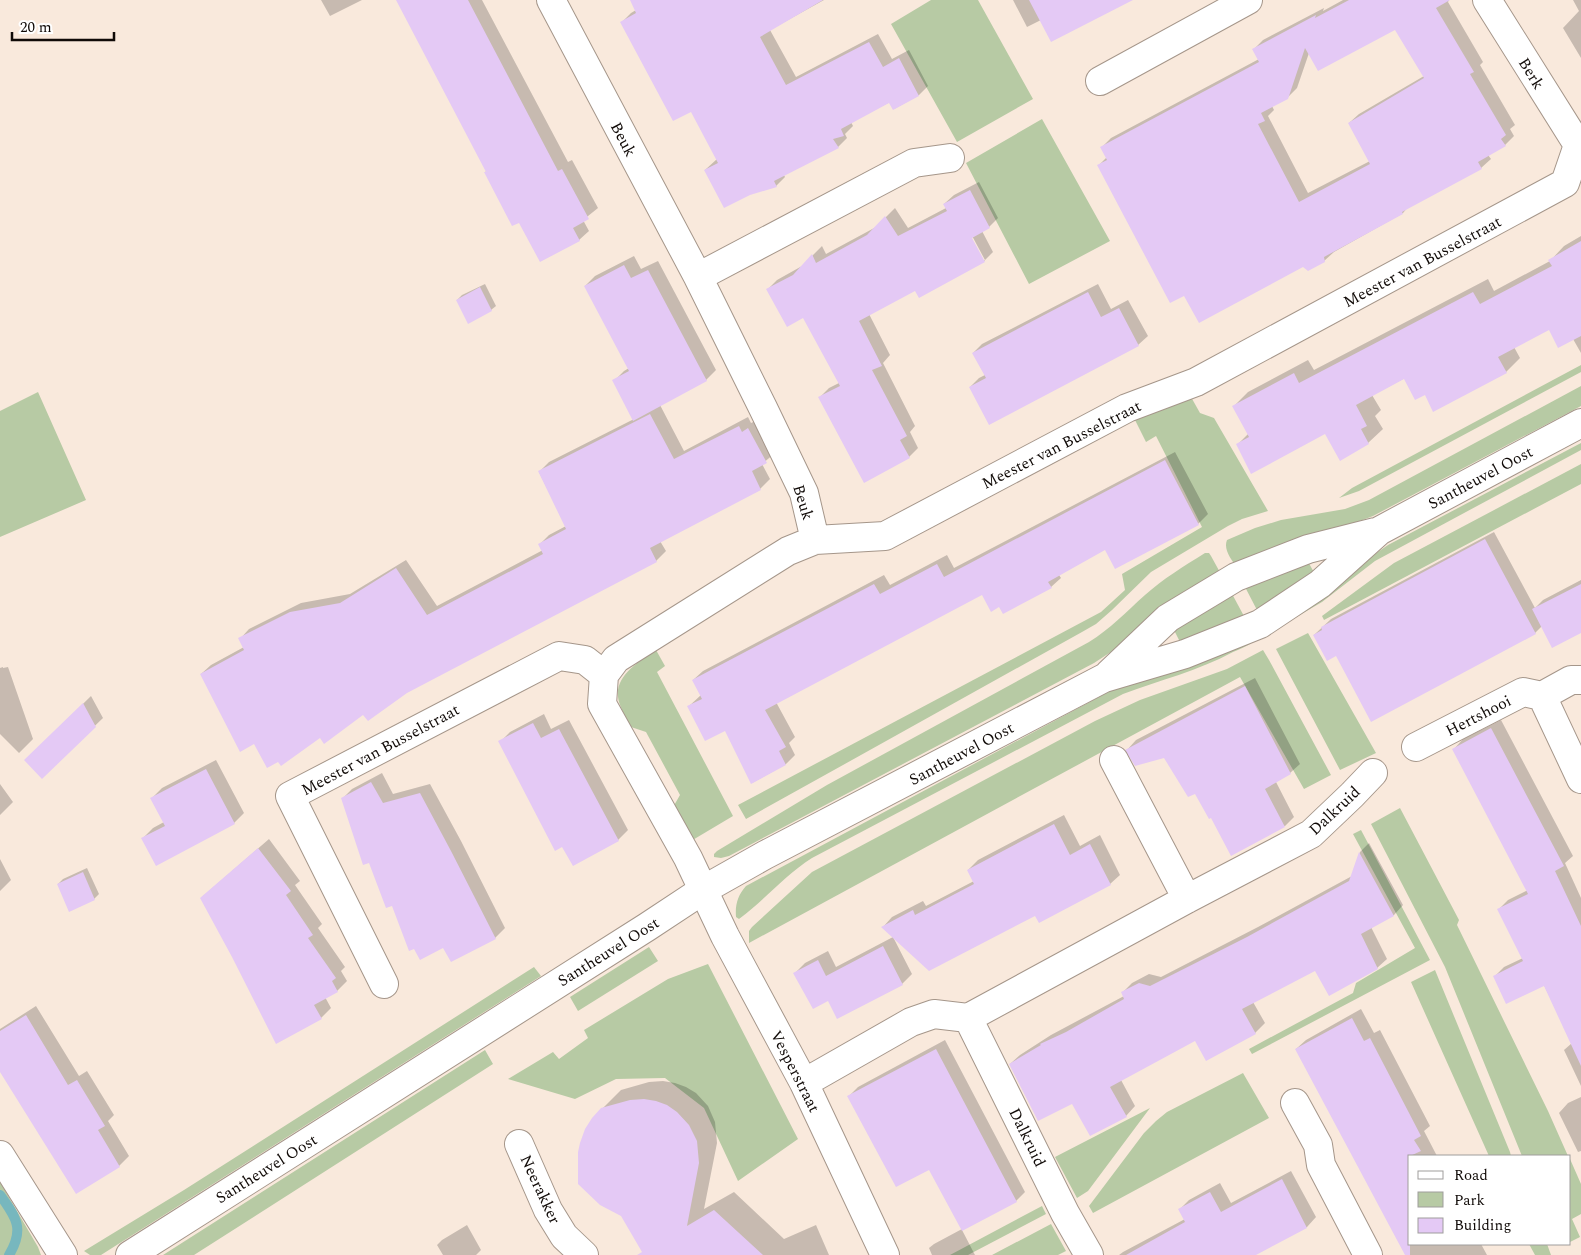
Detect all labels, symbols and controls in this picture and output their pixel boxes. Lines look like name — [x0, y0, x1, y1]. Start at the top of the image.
scale bar — [12, 10, 115, 42]
text: 20 m — [20, 16, 52, 39]
street label: Berk — [1512, 53, 1550, 94]
street label: Beuk — [604, 118, 642, 161]
street label: Meester van Busselstraat — [1339, 210, 1506, 314]
street label: Meester van Busselstraat — [978, 394, 1146, 496]
street label: Santheuvel Oost — [1424, 440, 1537, 516]
street label: Beuk — [786, 481, 820, 523]
street label: Hertshooi — [1441, 689, 1516, 743]
street label: Meester van Busselstraat — [297, 698, 464, 802]
street label: Santheuvel Oost — [905, 716, 1018, 792]
street label: Dalkruid — [1303, 780, 1366, 841]
street label: Santheuvel Oost — [553, 911, 664, 993]
street label: Vesperstraat — [764, 1026, 826, 1117]
street label: Dalkruid — [1002, 1104, 1052, 1171]
street label: Santheuvel Oost — [211, 1128, 322, 1210]
street label: Neerakker — [514, 1151, 567, 1228]
legend — [1408, 1155, 1571, 1245]
text: Road — [1454, 1164, 1488, 1187]
text: Park — [1454, 1189, 1485, 1212]
text: Building — [1454, 1214, 1511, 1237]

